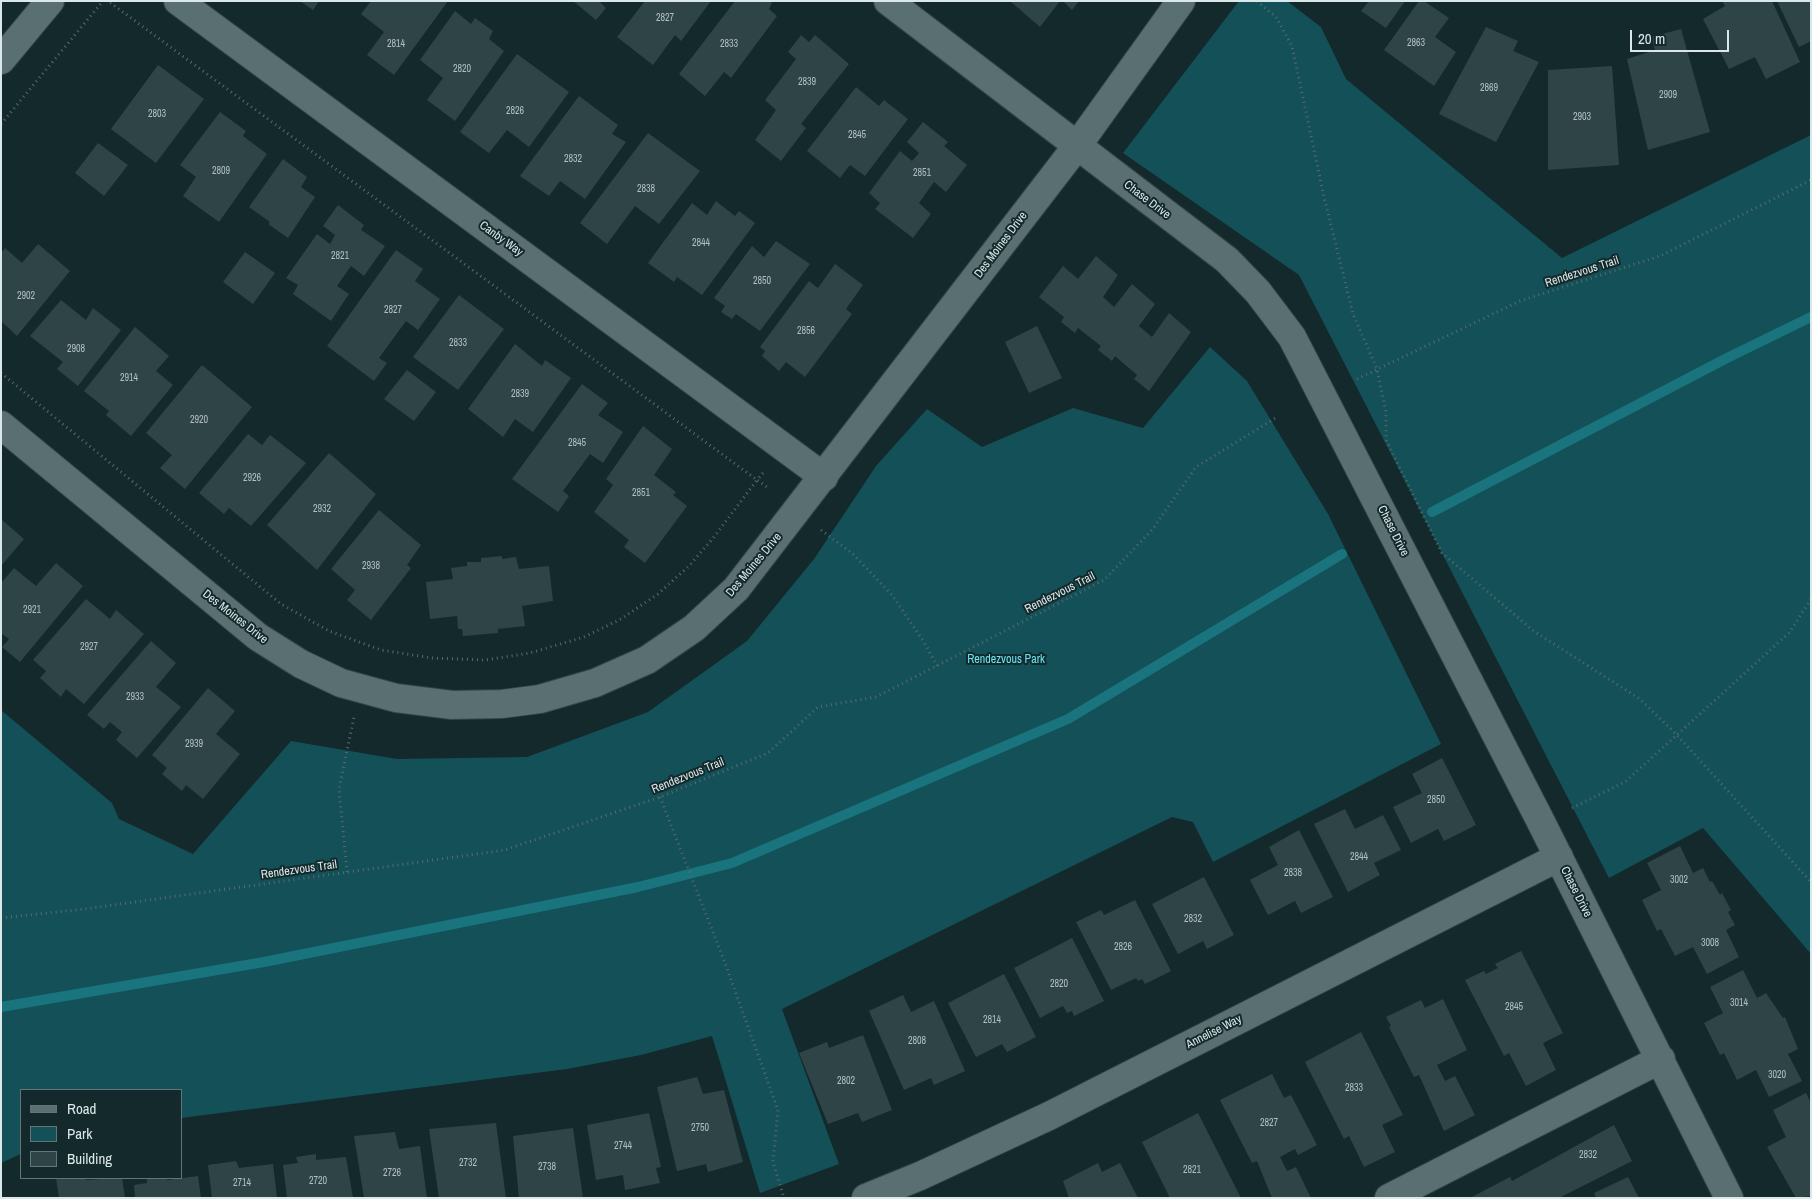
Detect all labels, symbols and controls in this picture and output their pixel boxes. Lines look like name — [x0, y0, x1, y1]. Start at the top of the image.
house number: 2827 — [656, 12, 674, 24]
scale bar — [1632, 20, 1731, 52]
text: 20 m — [1638, 28, 1665, 49]
house number: 2863 — [1407, 37, 1425, 49]
house number: 2814 — [387, 38, 405, 50]
house number: 2833 — [720, 38, 738, 50]
house number: 2820 — [453, 63, 471, 75]
house number: 2839 — [798, 76, 816, 88]
house number: 2869 — [1480, 82, 1498, 94]
house number: 2909 — [1659, 89, 1677, 101]
house number: 2826 — [506, 105, 524, 117]
house number: 2803 — [148, 108, 166, 120]
house number: 2903 — [1573, 111, 1591, 123]
house number: 2845 — [848, 129, 866, 141]
house number: 2832 — [564, 153, 582, 165]
house number: 2809 — [212, 165, 230, 177]
house number: 2851 — [913, 167, 931, 179]
street label: Chase Drive — [1121, 178, 1173, 222]
house number: 2838 — [637, 183, 655, 195]
street label: Des Moines Drive — [972, 209, 1030, 281]
street label: Canby Way — [476, 218, 526, 260]
house number: 2844 — [692, 237, 710, 249]
house number: 2821 — [331, 250, 349, 262]
street label: Rendezvous Trail — [1543, 253, 1621, 291]
house number: 2850 — [753, 275, 771, 287]
house number: 2902 — [17, 290, 35, 302]
house number: 2827 — [384, 304, 402, 316]
house number: 2856 — [797, 325, 815, 337]
house number: 2833 — [449, 337, 467, 349]
house number: 2908 — [67, 343, 85, 355]
house number: 2914 — [120, 372, 138, 384]
house number: 2839 — [511, 388, 529, 400]
house number: 2920 — [190, 414, 208, 426]
house number: 2845 — [568, 437, 586, 449]
house number: 2926 — [243, 472, 261, 484]
house number: 2851 — [632, 487, 650, 499]
house number: 2932 — [313, 503, 331, 515]
street label: Chase Drive — [1374, 503, 1412, 559]
street label: Des Moines Drive — [723, 530, 785, 600]
house number: 2938 — [362, 560, 380, 572]
street label: Rendezvous Trail — [1023, 569, 1097, 617]
street label: Des Moines Drive — [200, 587, 270, 647]
house number: 2921 — [23, 604, 41, 616]
house number: 2927 — [80, 641, 98, 653]
park label: Rendezvous Park — [967, 653, 1045, 667]
house number: 2933 — [126, 691, 144, 703]
house number: 2939 — [185, 738, 203, 750]
street label: Rendezvous Trail — [650, 755, 726, 797]
house number: 2850 — [1427, 794, 1445, 806]
house number: 2844 — [1350, 851, 1368, 863]
street label: Rendezvous Trail — [260, 858, 338, 882]
street label: Chase Drive — [1557, 864, 1595, 920]
house number: 2838 — [1284, 867, 1302, 879]
house number: 3002 — [1670, 874, 1688, 886]
house number: 2832 — [1184, 913, 1202, 925]
house number: 3008 — [1701, 937, 1719, 949]
house number: 2826 — [1114, 941, 1132, 953]
house number: 2820 — [1050, 978, 1068, 990]
house number: 3014 — [1730, 997, 1748, 1009]
house number: 2845 — [1505, 1001, 1523, 1013]
street label: Annelise Way — [1184, 1012, 1244, 1052]
house number: 2814 — [983, 1014, 1001, 1026]
house number: 2808 — [908, 1035, 926, 1047]
house number: 3020 — [1768, 1069, 1786, 1081]
house number: 2802 — [837, 1075, 855, 1087]
house number: 2833 — [1345, 1082, 1363, 1094]
legend — [20, 1089, 182, 1179]
text: Road — [67, 1098, 96, 1119]
house number: 2827 — [1260, 1117, 1278, 1129]
house number: 2750 — [691, 1122, 709, 1134]
text: Park — [67, 1123, 92, 1144]
house number: 2744 — [614, 1140, 632, 1152]
text: Building — [67, 1148, 112, 1169]
house number: 2832 — [1579, 1149, 1597, 1161]
house number: 2732 — [459, 1157, 477, 1169]
house number: 2738 — [538, 1161, 556, 1173]
house number: 2821 — [1183, 1164, 1201, 1176]
house number: 2726 — [383, 1167, 401, 1179]
house number: 2720 — [309, 1175, 327, 1187]
house number: 2714 — [233, 1177, 251, 1189]

